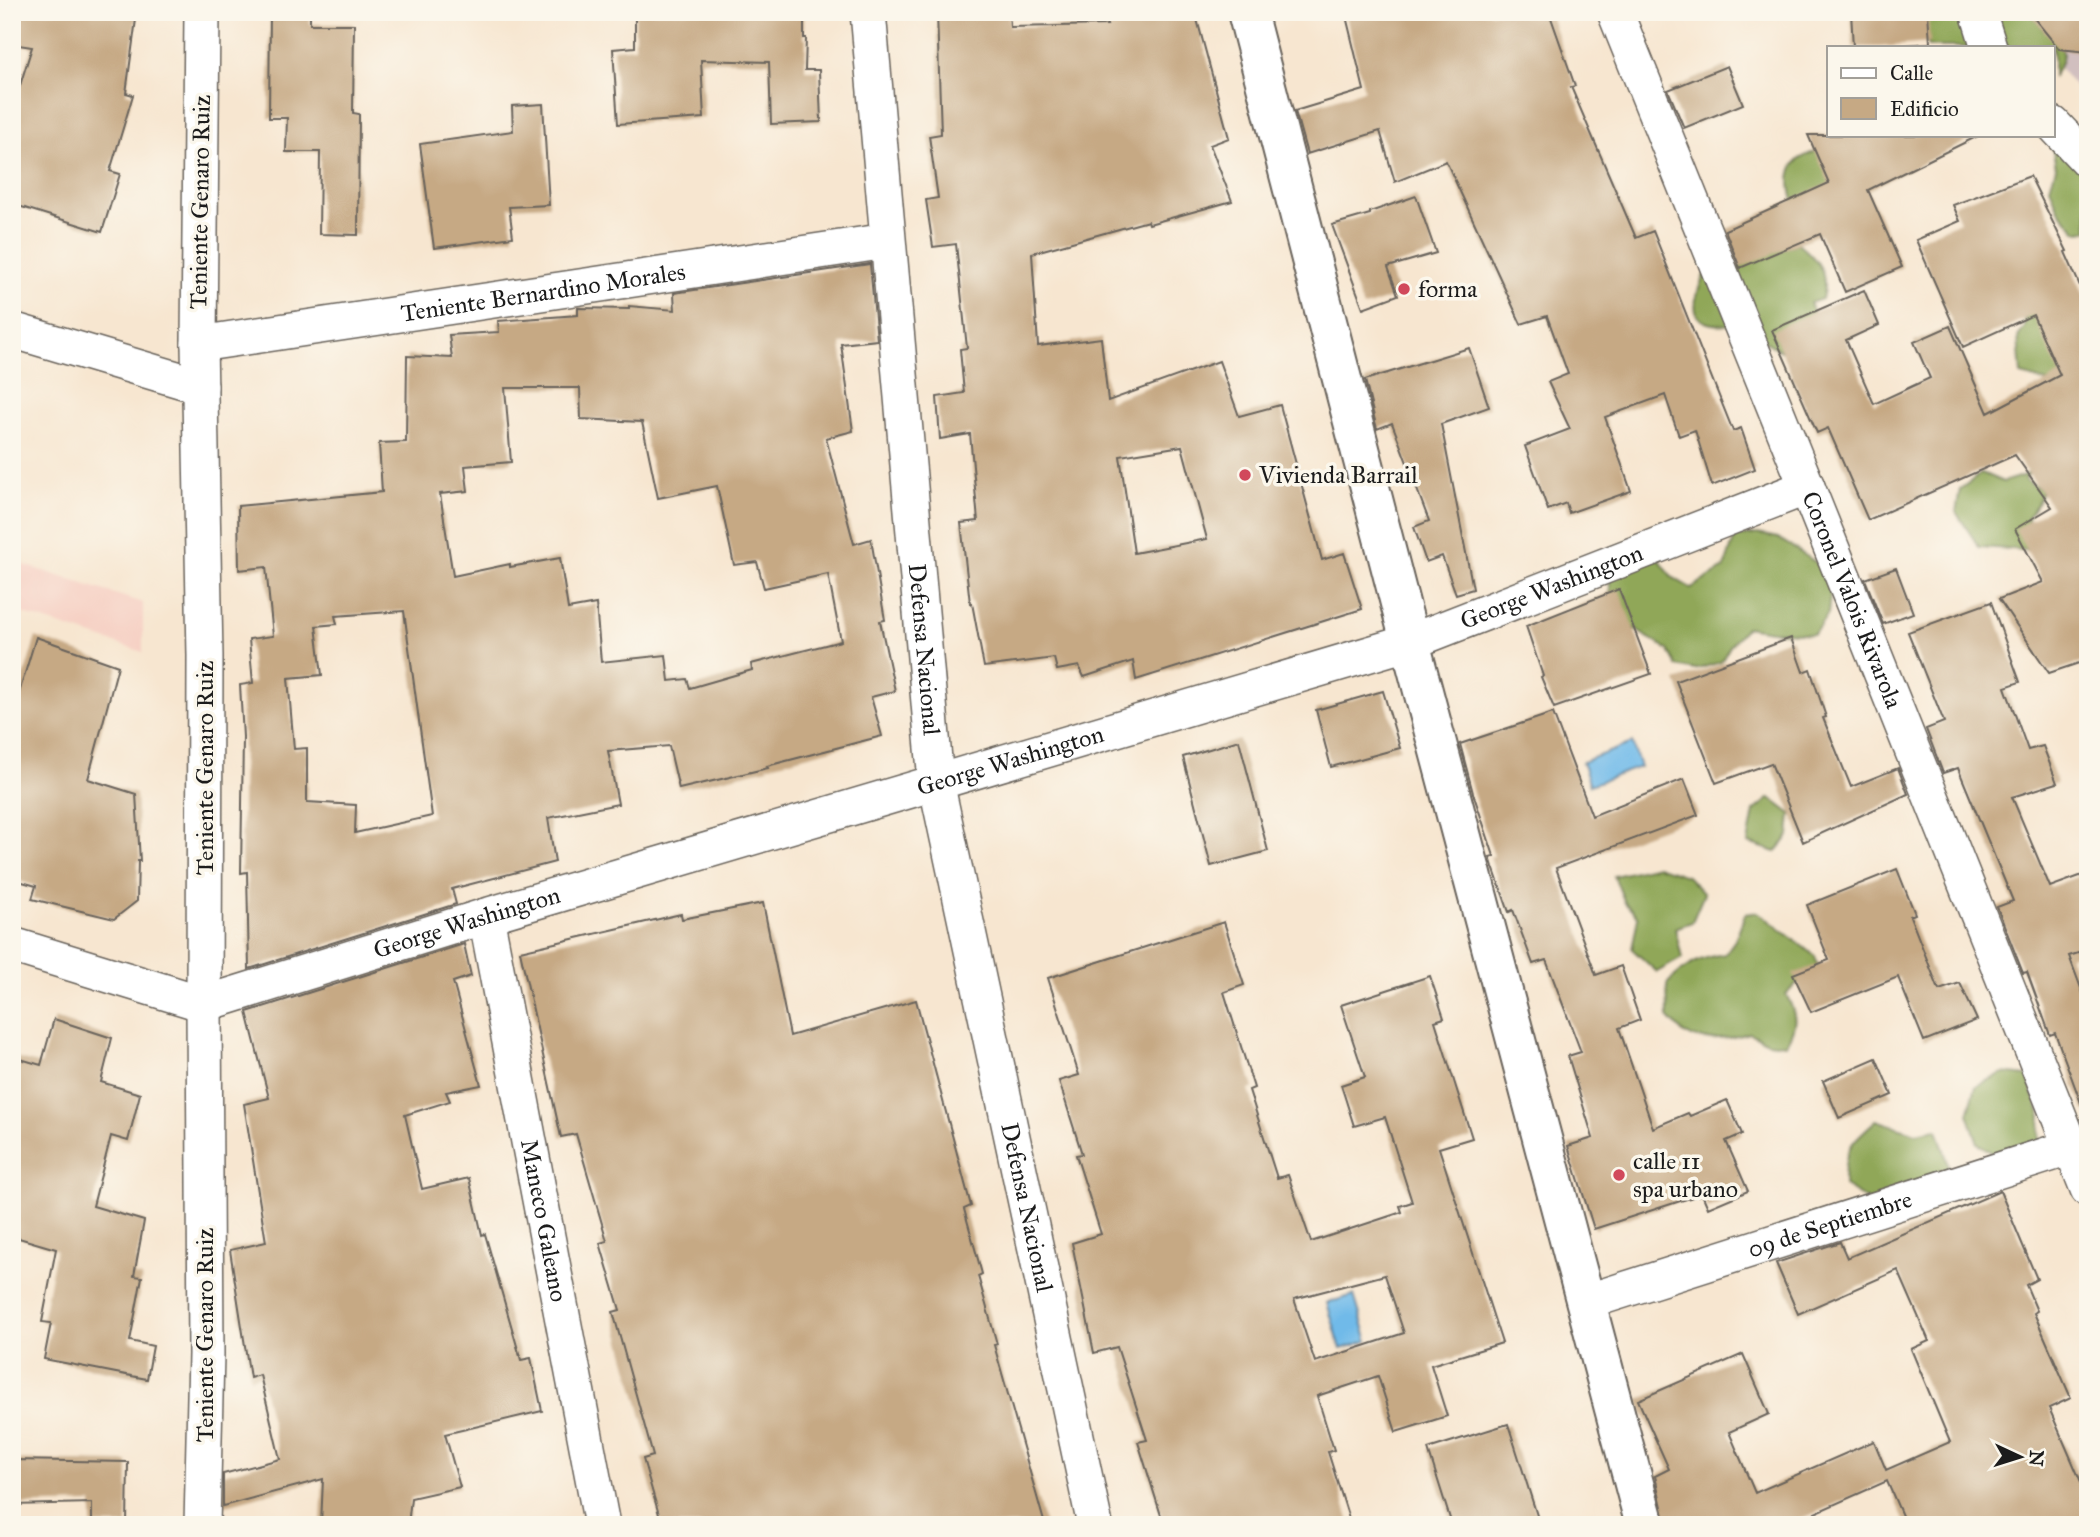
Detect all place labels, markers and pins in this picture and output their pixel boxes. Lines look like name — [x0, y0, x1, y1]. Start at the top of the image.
place label: forma — [1418, 274, 1478, 304]
marker: forma — [1396, 281, 1412, 297]
place label: Vivienda Barrail — [1258, 460, 1418, 490]
marker: Vivienda Barrail — [1237, 467, 1253, 483]
place label: calle 11 spa urbano — [1633, 1146, 1738, 1204]
marker: calle 11 spa urbano — [1611, 1167, 1627, 1183]

